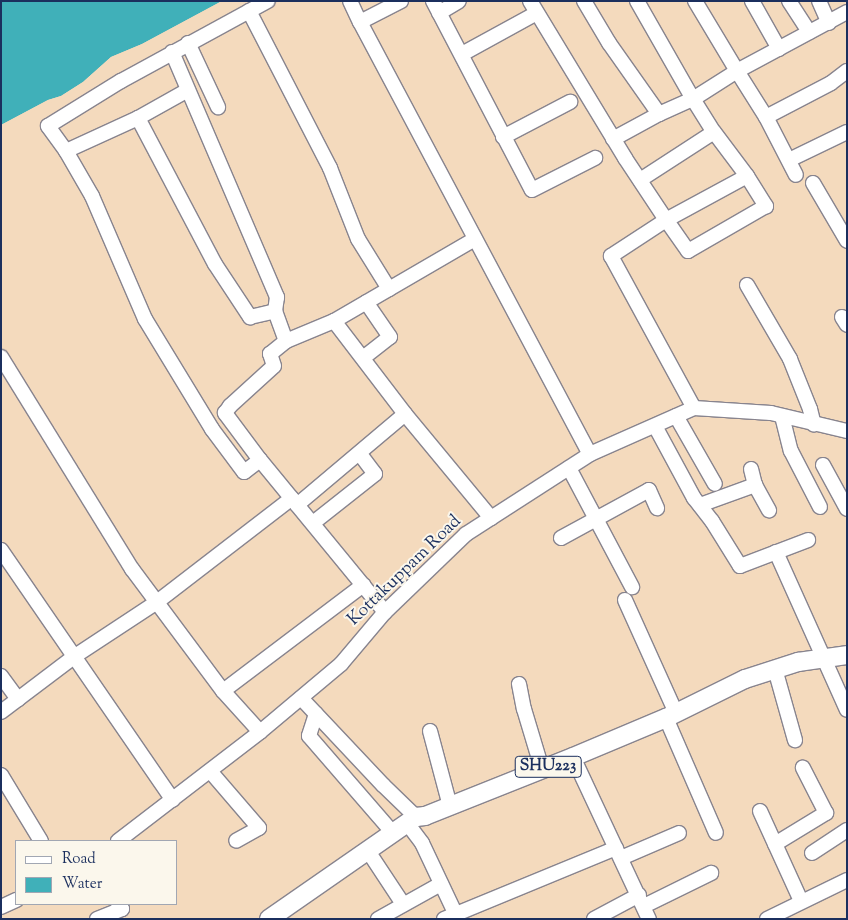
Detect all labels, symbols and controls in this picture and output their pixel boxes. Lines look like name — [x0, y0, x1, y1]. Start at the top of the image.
street label: Kottakuppam Road — [344, 511, 466, 631]
road number: SHU223 — [514, 754, 582, 780]
legend — [15, 840, 178, 905]
text: Road — [62, 849, 96, 870]
text: Water — [62, 874, 102, 895]

